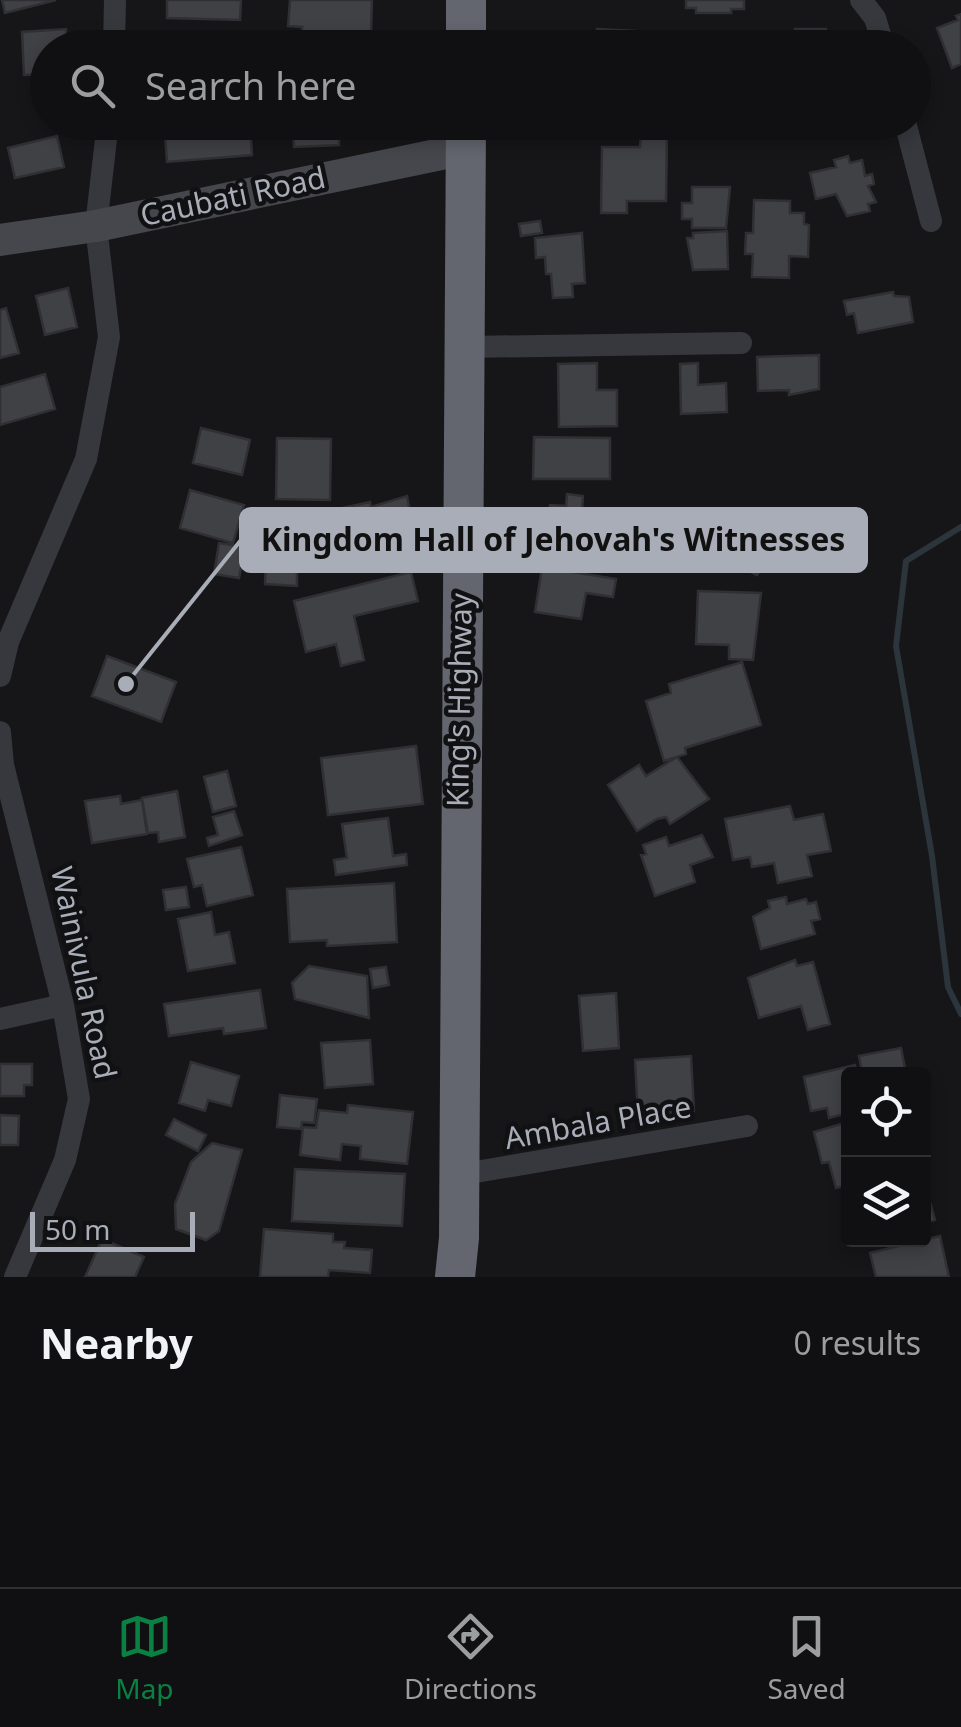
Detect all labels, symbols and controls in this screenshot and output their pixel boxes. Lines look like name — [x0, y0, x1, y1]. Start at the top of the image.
search box — [30, 30, 931, 140]
icon: search — [65, 58, 120, 113]
text: Search here — [145, 59, 356, 111]
street label: Caubati Road — [136, 156, 329, 235]
callout: Kingdom Hall of Jehovah's Witnesses — [241, 509, 866, 571]
text: Kingdom Hall of Jehovah's Witnesses — [261, 517, 845, 560]
street label: King's Highway — [436, 592, 481, 807]
street label: Wainivula Road — [42, 863, 127, 1083]
map controls — [841, 1067, 931, 1247]
button: locate — [841, 1067, 931, 1157]
street label: Ambala Place — [501, 1085, 694, 1158]
button: layers — [841, 1157, 931, 1247]
scale bar — [30, 1207, 195, 1252]
text: 50 m — [45, 1210, 111, 1248]
text: Nearby — [40, 1314, 193, 1371]
text: 0 results — [794, 1321, 921, 1364]
tab: Map — [115, 1609, 174, 1707]
tab: Directions — [404, 1609, 537, 1707]
tab: Saved — [767, 1609, 846, 1707]

